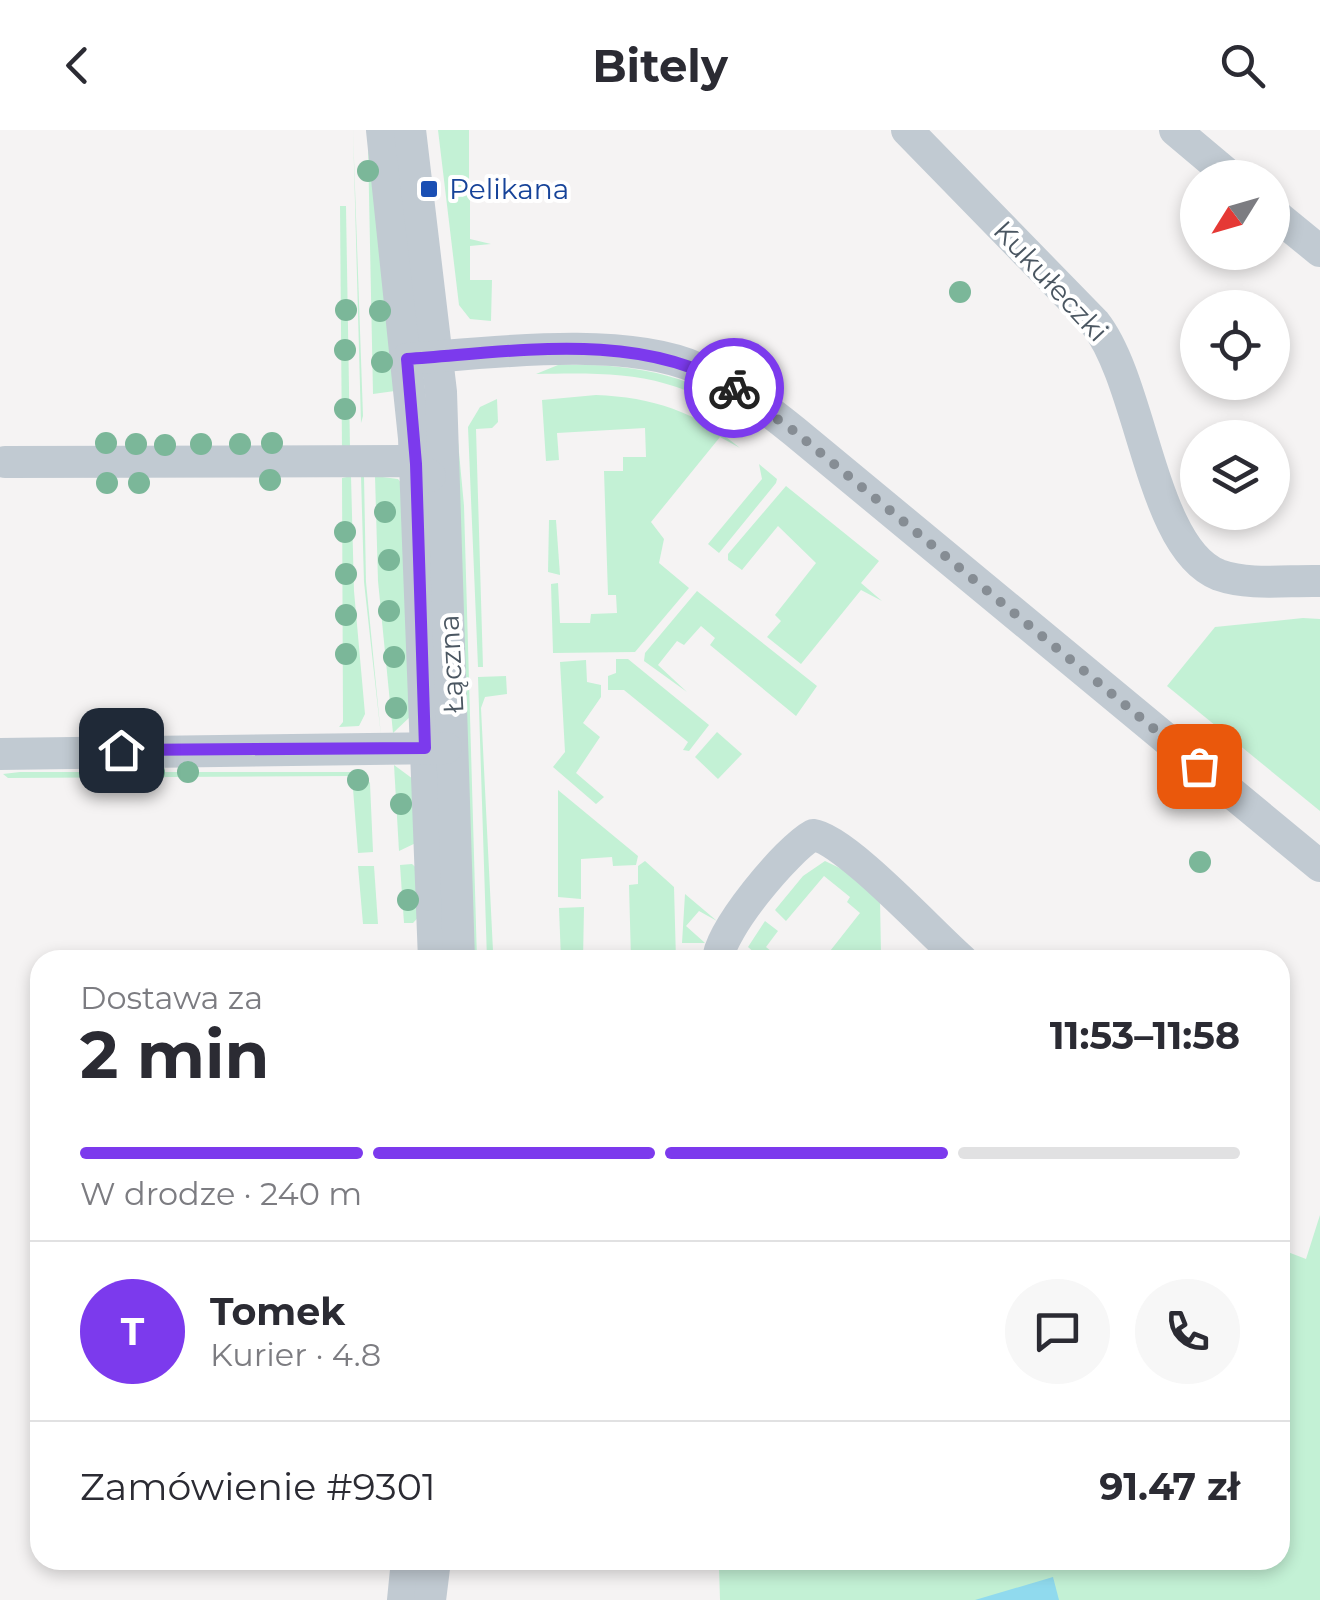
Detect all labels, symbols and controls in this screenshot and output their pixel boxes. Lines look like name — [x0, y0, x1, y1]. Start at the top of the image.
icon: back — [50, 38, 105, 93]
text: Bitely — [592, 38, 728, 93]
icon: search — [1215, 38, 1270, 93]
north arrow — [1180, 160, 1290, 270]
map controls — [1180, 160, 1290, 530]
place label: Pelikana — [449, 172, 569, 206]
marker: Pelikana — [418, 178, 440, 200]
street label: Kukułeczki — [987, 214, 1115, 348]
button: locate — [1180, 290, 1290, 400]
courier — [684, 338, 784, 438]
icon: bike — [707, 361, 762, 416]
button: layers — [1180, 420, 1290, 530]
street label: Łączna — [431, 614, 471, 714]
pin — [79, 708, 164, 793]
icon: home — [94, 723, 149, 778]
pin — [1157, 724, 1242, 809]
icon: bag — [1172, 739, 1227, 794]
text: Dostawa za — [80, 978, 263, 1017]
text: 11:53–11:58 — [1050, 1012, 1240, 1059]
text: 2 min — [80, 1015, 269, 1094]
text: W drodze · 240 m — [80, 1174, 362, 1213]
button: chat — [1005, 1279, 1110, 1384]
button: phone — [1135, 1279, 1240, 1384]
text: Tomek — [210, 1288, 345, 1335]
text: T — [121, 1308, 144, 1355]
text: Kurier · 4.8 — [210, 1335, 381, 1374]
text: Zamówienie #9301 — [80, 1463, 436, 1510]
text: 91.47 zł — [1099, 1463, 1240, 1510]

